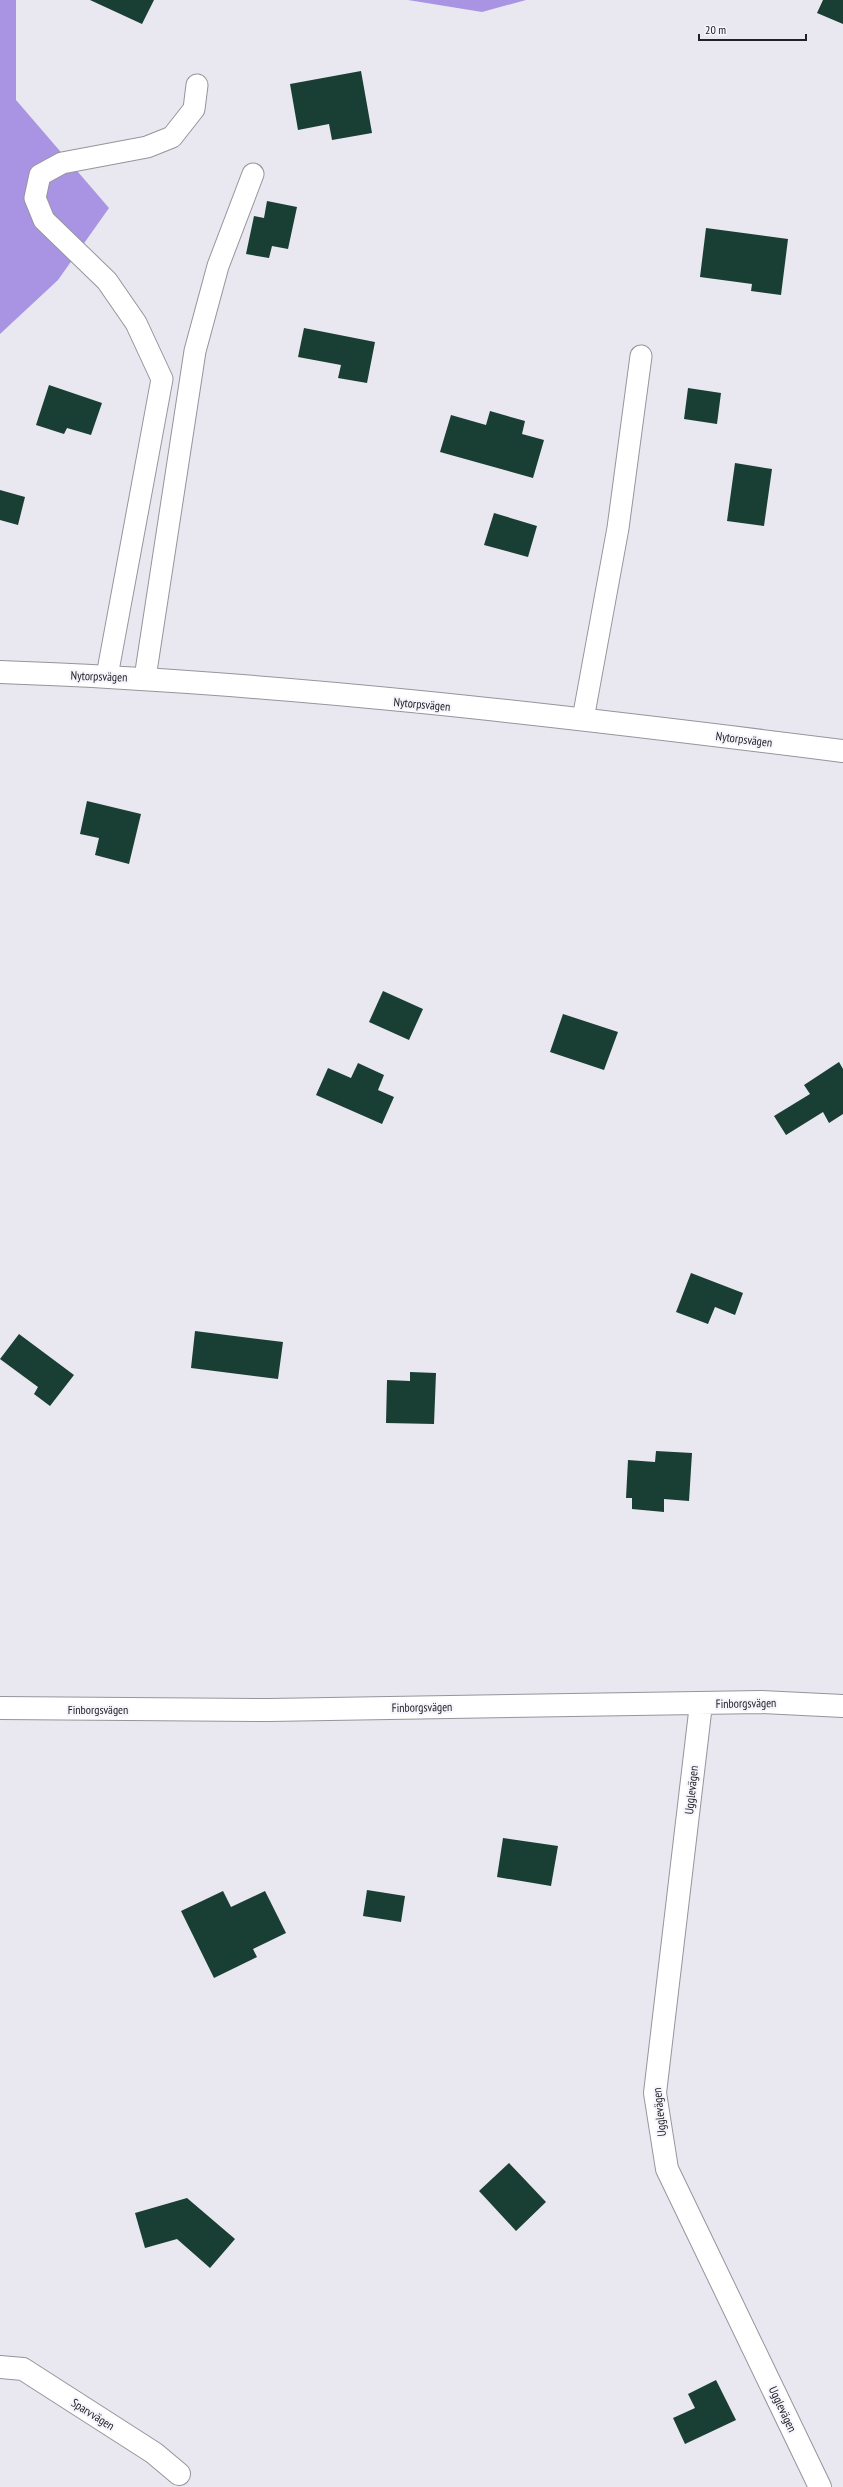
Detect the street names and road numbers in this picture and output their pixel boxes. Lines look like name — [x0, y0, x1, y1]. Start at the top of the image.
street label: Nytorpsvägen — [70, 668, 128, 684]
street label: Nytorpsvägen — [393, 694, 451, 714]
street label: Nytorpsvägen — [715, 728, 773, 750]
street label: Finborgsvägen — [716, 1695, 776, 1711]
street label: Finborgsvägen — [392, 1699, 452, 1715]
street label: Finborgsvägen — [68, 1702, 128, 1717]
street label: Ugglevägen — [681, 1765, 701, 1815]
street label: Ugglevägen — [649, 2087, 669, 2137]
street label: Ugglevägen — [766, 2384, 800, 2434]
street label: Sparvvägen — [69, 2395, 117, 2433]

